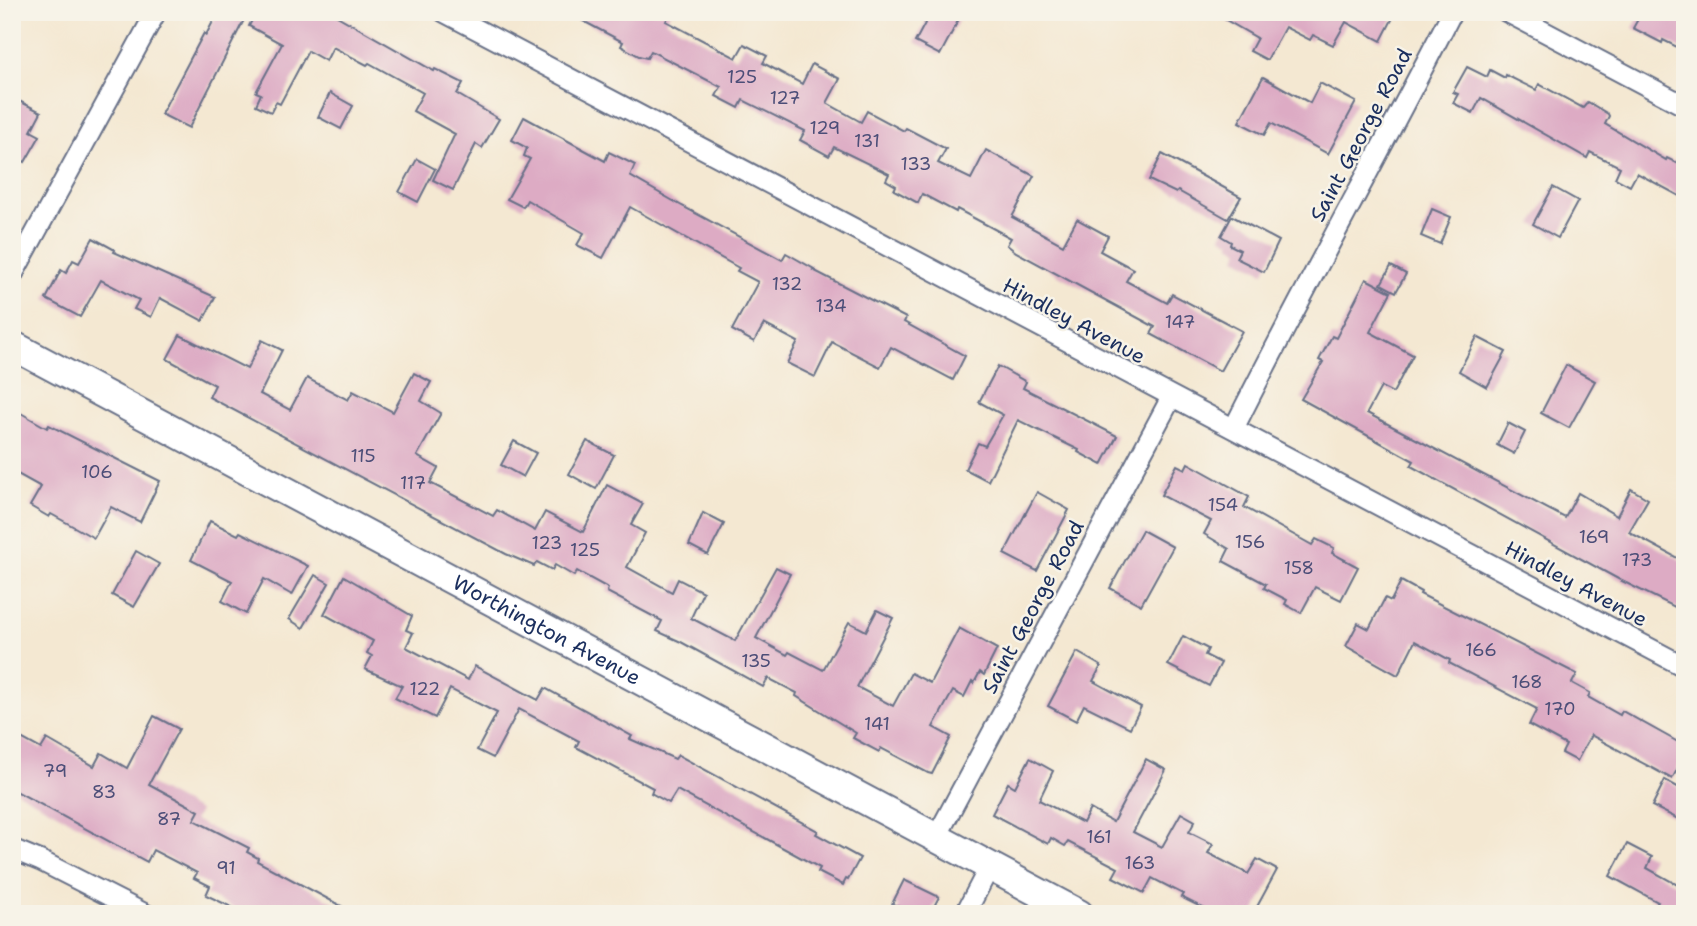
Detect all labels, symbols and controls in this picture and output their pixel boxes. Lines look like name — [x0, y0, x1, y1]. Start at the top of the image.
street label: Saint George Road — [1303, 43, 1419, 227]
house number: 125 — [727, 65, 757, 89]
house number: 127 — [770, 86, 800, 110]
house number: 129 — [810, 116, 840, 140]
house number: 131 — [854, 129, 880, 153]
house number: 133 — [901, 152, 931, 176]
house number: 132 — [772, 272, 802, 296]
street label: Hindley Avenue — [998, 272, 1150, 370]
house number: 134 — [815, 294, 847, 318]
house number: 147 — [1165, 310, 1195, 334]
house number: 115 — [350, 444, 376, 468]
house number: 106 — [81, 460, 113, 484]
house number: 117 — [400, 471, 426, 495]
house number: 154 — [1208, 493, 1238, 517]
street label: Saint George Road — [975, 515, 1091, 699]
house number: 169 — [1579, 525, 1609, 549]
house number: 156 — [1235, 530, 1265, 554]
house number: 123 — [532, 531, 562, 555]
street label: Hindley Avenue — [1500, 535, 1652, 633]
house number: 125 — [570, 538, 600, 562]
house number: 173 — [1622, 548, 1652, 572]
house number: 158 — [1284, 556, 1314, 580]
street label: Worthington Avenue — [448, 569, 646, 692]
house number: 166 — [1465, 638, 1497, 662]
house number: 135 — [741, 649, 771, 673]
house number: 168 — [1511, 670, 1543, 694]
house number: 122 — [410, 677, 440, 701]
house number: 170 — [1544, 697, 1576, 721]
house number: 141 — [864, 712, 890, 736]
house number: 79 — [43, 759, 67, 783]
house number: 83 — [92, 780, 116, 804]
house number: 87 — [157, 807, 181, 831]
house number: 161 — [1086, 825, 1112, 849]
house number: 163 — [1125, 851, 1155, 875]
house number: 91 — [216, 856, 236, 880]

